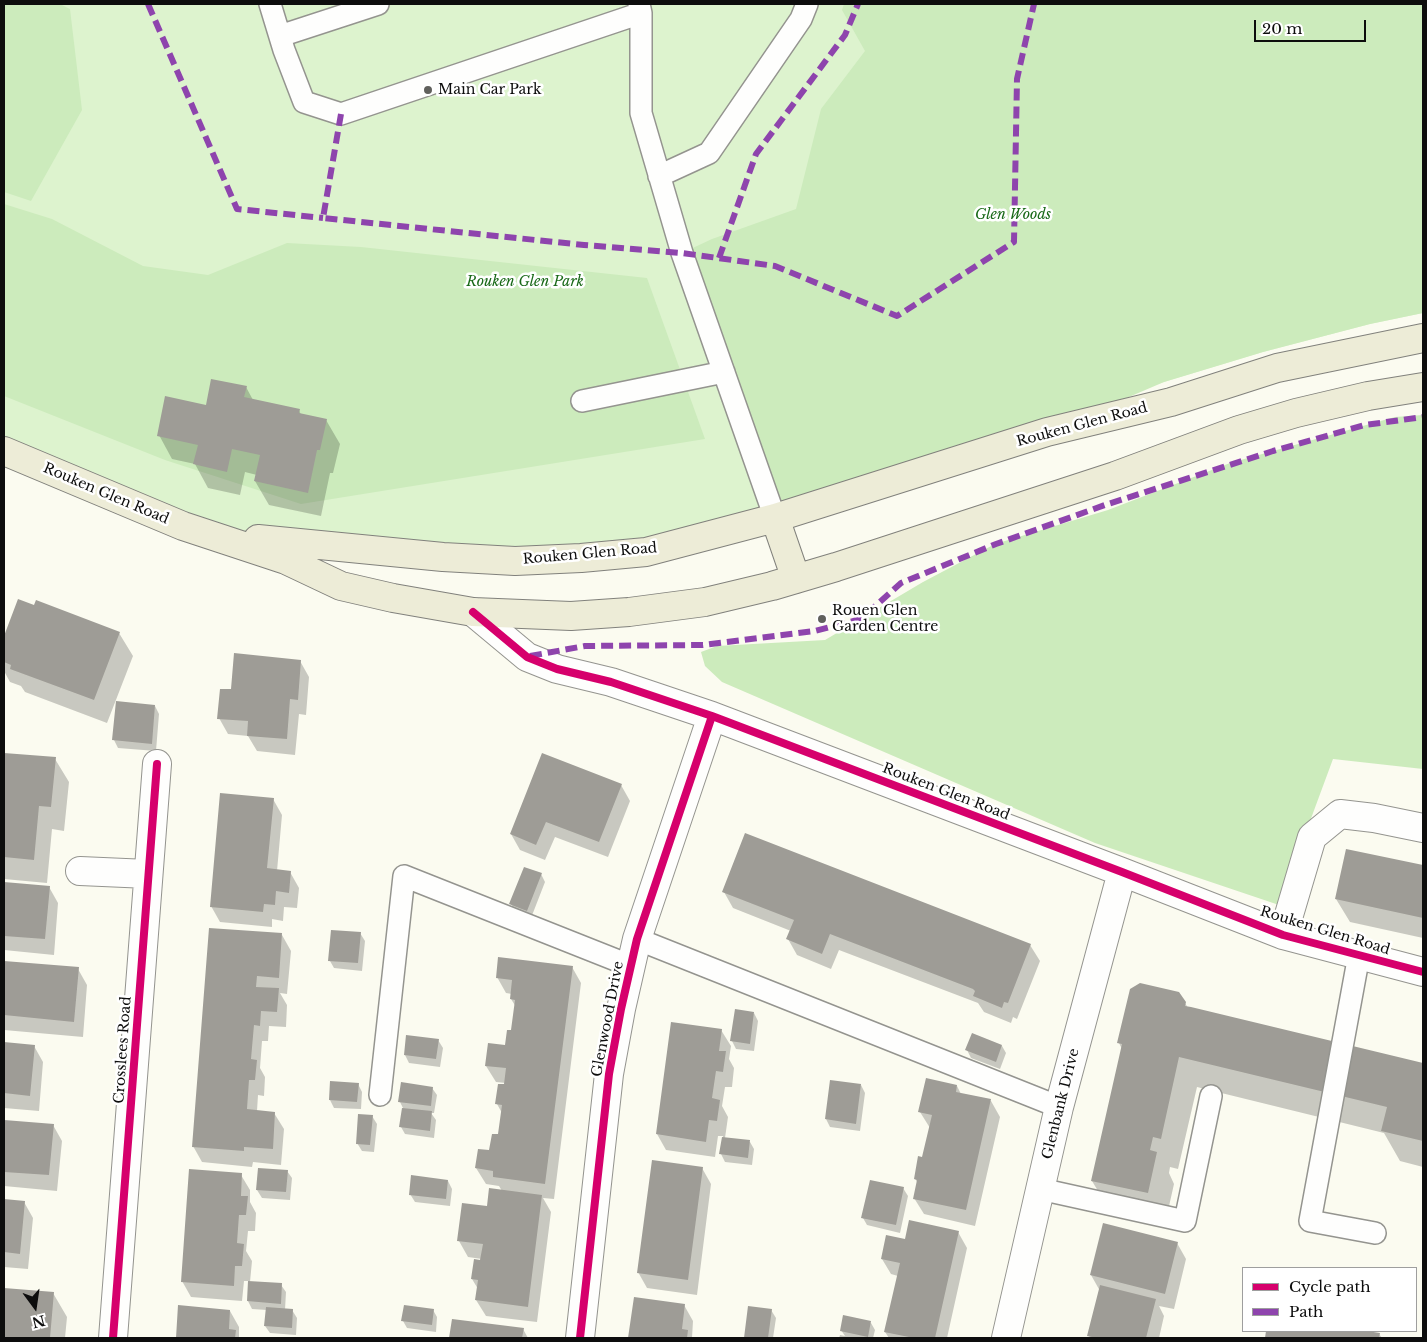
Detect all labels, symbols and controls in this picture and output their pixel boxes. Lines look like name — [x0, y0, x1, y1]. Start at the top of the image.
scale bar — [1257, 10, 1370, 42]
text: 20 m — [1262, 19, 1302, 38]
place label: Main Car Park — [438, 82, 542, 98]
marker: Main Car Park — [422, 84, 434, 96]
park label: Glen Woods — [975, 207, 1051, 223]
park label: Rouken Glen Park — [466, 274, 584, 290]
street label: Rouken Glen Road — [1015, 399, 1149, 451]
street label: Rouken Glen Road — [41, 460, 171, 528]
street label: Rouken Glen Road — [522, 540, 658, 568]
place label: Rouen Glen Garden Centre — [832, 603, 938, 636]
marker: Rouen Glen Garden Centre — [816, 613, 828, 625]
street label: Rouken Glen Road — [880, 760, 1012, 824]
street label: Rouken Glen Road — [1258, 903, 1392, 959]
street label: Glenwood Drive — [589, 960, 627, 1078]
street label: Crosslees Road — [111, 996, 135, 1104]
street label: Glenbank Drive — [1039, 1047, 1083, 1161]
legend — [1242, 1267, 1417, 1332]
text: Cycle path — [1289, 1277, 1371, 1296]
north arrow — [10, 1282, 60, 1332]
text: Path — [1289, 1302, 1323, 1321]
text: N — [30, 1311, 47, 1332]

